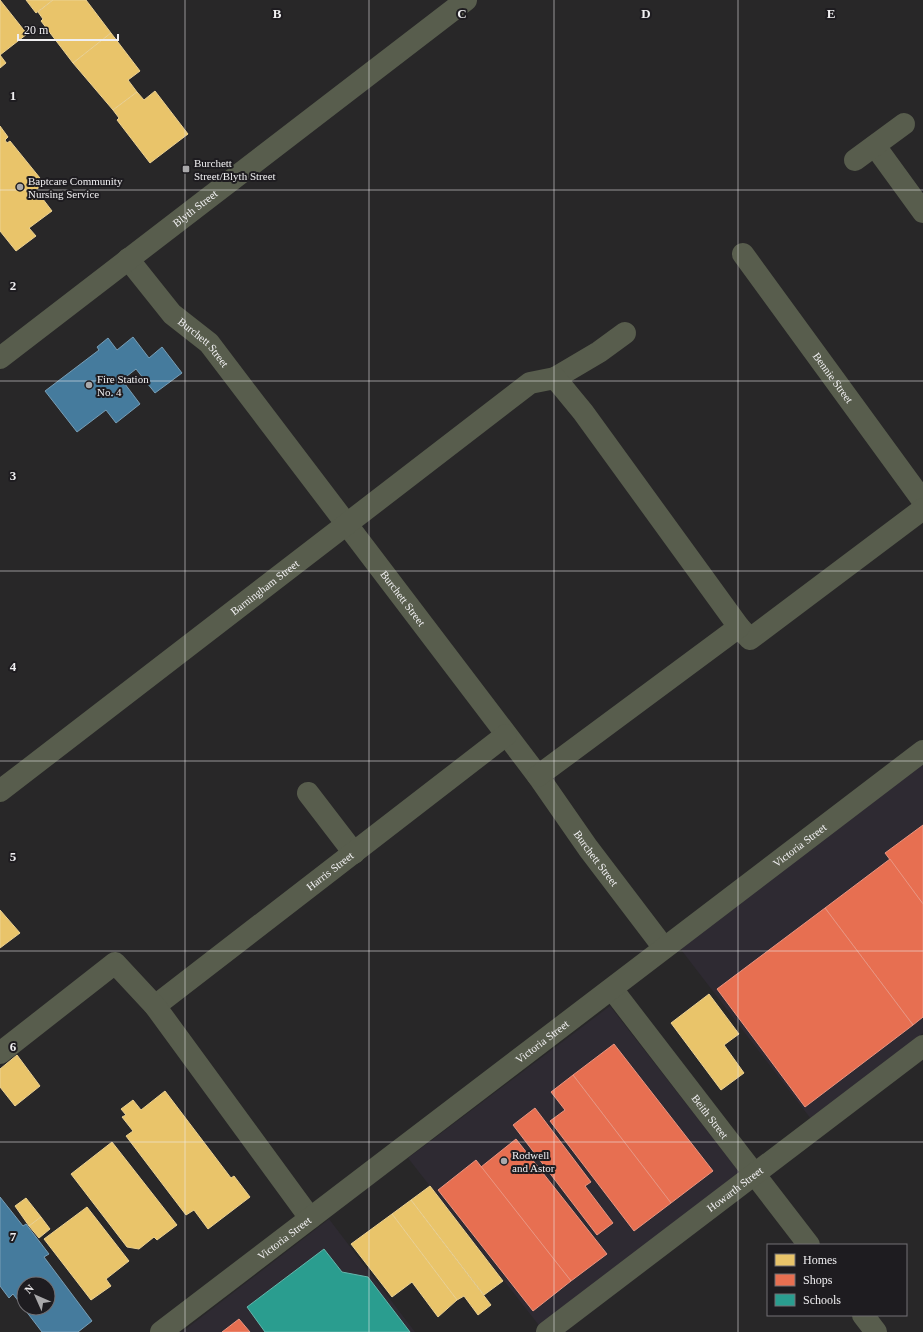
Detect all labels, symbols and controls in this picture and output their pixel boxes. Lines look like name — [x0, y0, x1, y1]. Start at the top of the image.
text: B — [273, 6, 282, 21]
text: C — [457, 6, 467, 21]
text: D — [641, 6, 651, 21]
text: E — [827, 6, 835, 21]
scale bar — [18, 16, 118, 42]
text: 20 m — [24, 23, 49, 37]
text: 1 — [10, 88, 16, 103]
place label: Burchett Street/Blyth Street — [194, 157, 276, 182]
marker: Burchett Street/Blyth Street — [181, 164, 191, 174]
place label: Baptcare Community Nursing Service — [28, 175, 123, 200]
marker: Baptcare Community Nursing Service — [15, 182, 25, 192]
street label: Blyth Street — [170, 187, 220, 229]
text: 2 — [10, 278, 16, 293]
street label: Burchett Street — [176, 315, 231, 370]
street label: Bennie Street — [811, 350, 856, 405]
place label: Fire Station No. 4 — [97, 373, 149, 398]
marker: Fire Station No. 4 — [84, 380, 94, 390]
text: 3 — [10, 468, 17, 483]
street label: Barningham Street — [228, 557, 301, 617]
street label: Burchett Street — [378, 568, 428, 628]
text: 4 — [10, 659, 17, 674]
street label: Victoria Street — [771, 821, 829, 869]
street label: Burchett Street — [572, 828, 621, 888]
text: 5 — [10, 849, 17, 864]
street label: Harris Street — [304, 849, 356, 893]
street label: Victoria Street — [513, 1017, 571, 1066]
text: 6 — [10, 1039, 17, 1054]
street label: Beith Street — [689, 1092, 731, 1141]
place label: Rodwell and Astor — [512, 1149, 555, 1174]
marker: Rodwell and Astor — [499, 1156, 509, 1166]
street label: Howarth Street — [705, 1164, 765, 1214]
street label: Victoria Street — [255, 1214, 313, 1262]
text: 7 — [10, 1229, 17, 1244]
legend — [767, 1244, 907, 1316]
text: Homes — [803, 1253, 837, 1267]
text: Shops — [803, 1273, 833, 1287]
north arrow — [16, 1276, 56, 1316]
text: N — [22, 1282, 36, 1296]
text: Schools — [803, 1293, 841, 1307]

